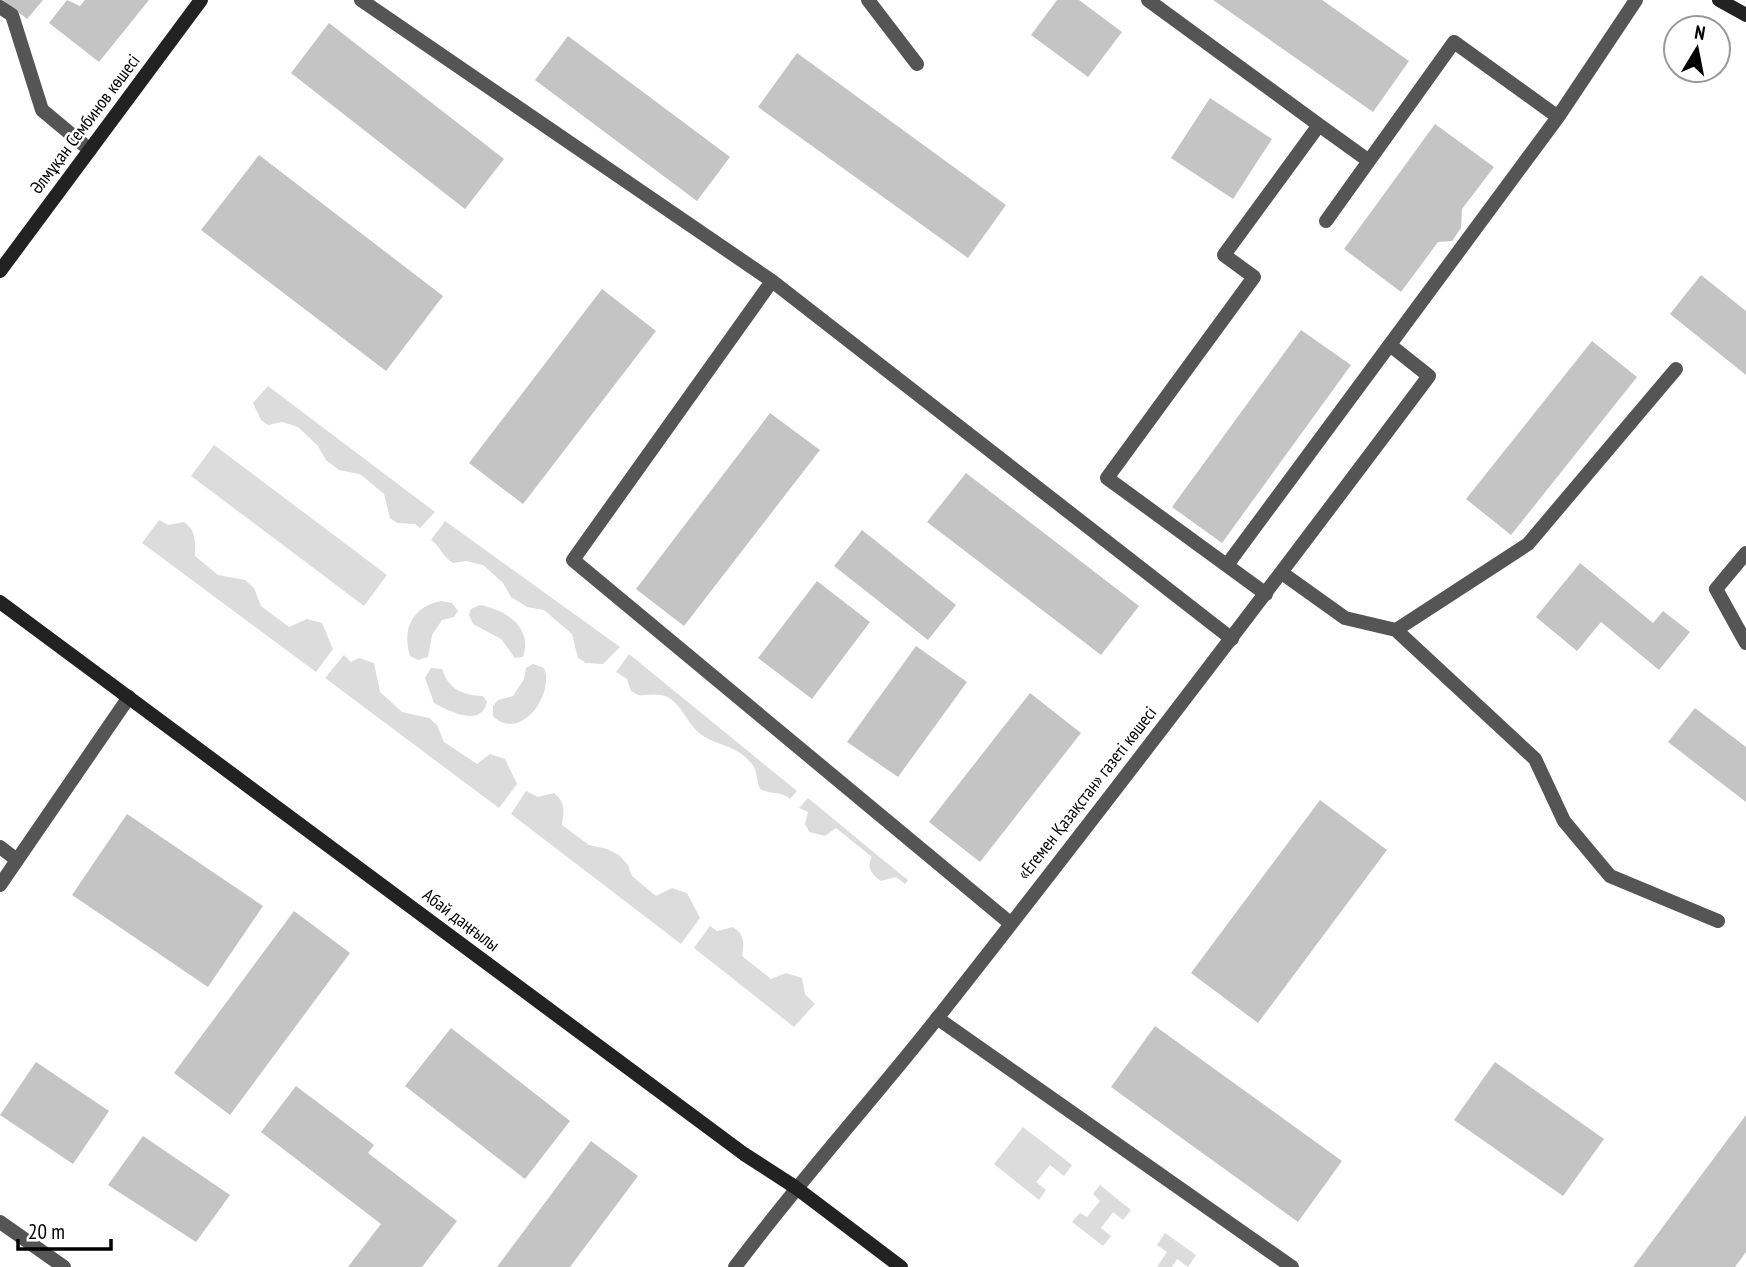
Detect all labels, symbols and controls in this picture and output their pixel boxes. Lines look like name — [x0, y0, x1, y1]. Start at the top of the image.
north arrow — [1662, 14, 1732, 84]
text: N — [1693, 20, 1707, 45]
street label: Әлмұқан Сембинов көшесі — [25, 49, 145, 198]
street label: «Егемен Қазақстан» газеті көшесі — [1012, 702, 1161, 884]
street label: Абай даңғылы — [418, 883, 504, 956]
scale bar — [18, 1208, 110, 1252]
text: 20 m — [28, 1218, 65, 1245]

